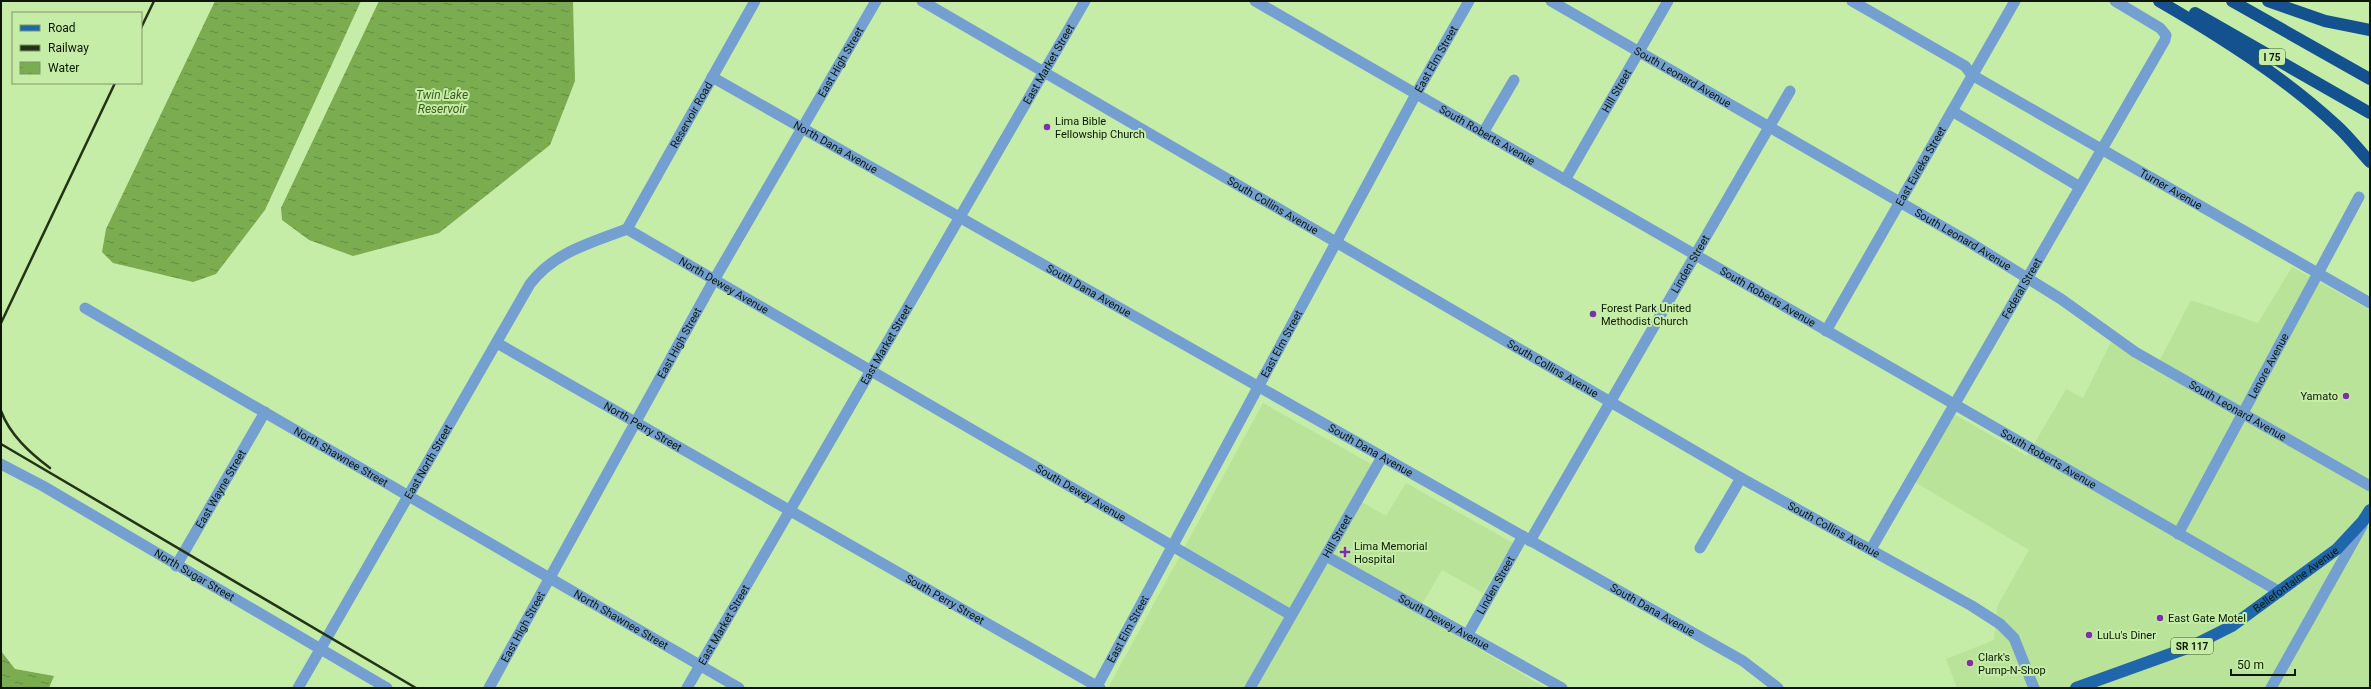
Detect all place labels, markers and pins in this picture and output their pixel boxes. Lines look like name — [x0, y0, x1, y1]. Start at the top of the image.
place label: Lima Bible Fellowship Church — [1055, 115, 1145, 141]
marker: Lima Bible Fellowship Church — [1042, 122, 1052, 132]
place label: Forest Park United Methodist Church — [1601, 302, 1691, 328]
marker: Forest Park United Methodist Church — [1588, 309, 1598, 319]
place label: Yamato — [2300, 390, 2338, 403]
marker: Yamato — [2341, 391, 2351, 401]
place label: Lima Memorial Hospital — [1354, 540, 1427, 566]
marker: Lima Memorial Hospital — [1339, 546, 1351, 558]
place label: East Gate Motel — [2168, 612, 2246, 625]
marker: East Gate Motel — [2155, 613, 2165, 623]
place label: LuLu's Diner — [2097, 629, 2156, 642]
marker: LuLu's Diner — [2084, 630, 2094, 640]
place label: Clark's Pump-N-Shop — [1978, 651, 2046, 677]
marker: Clark's Pump-N-Shop — [1965, 658, 1975, 668]

